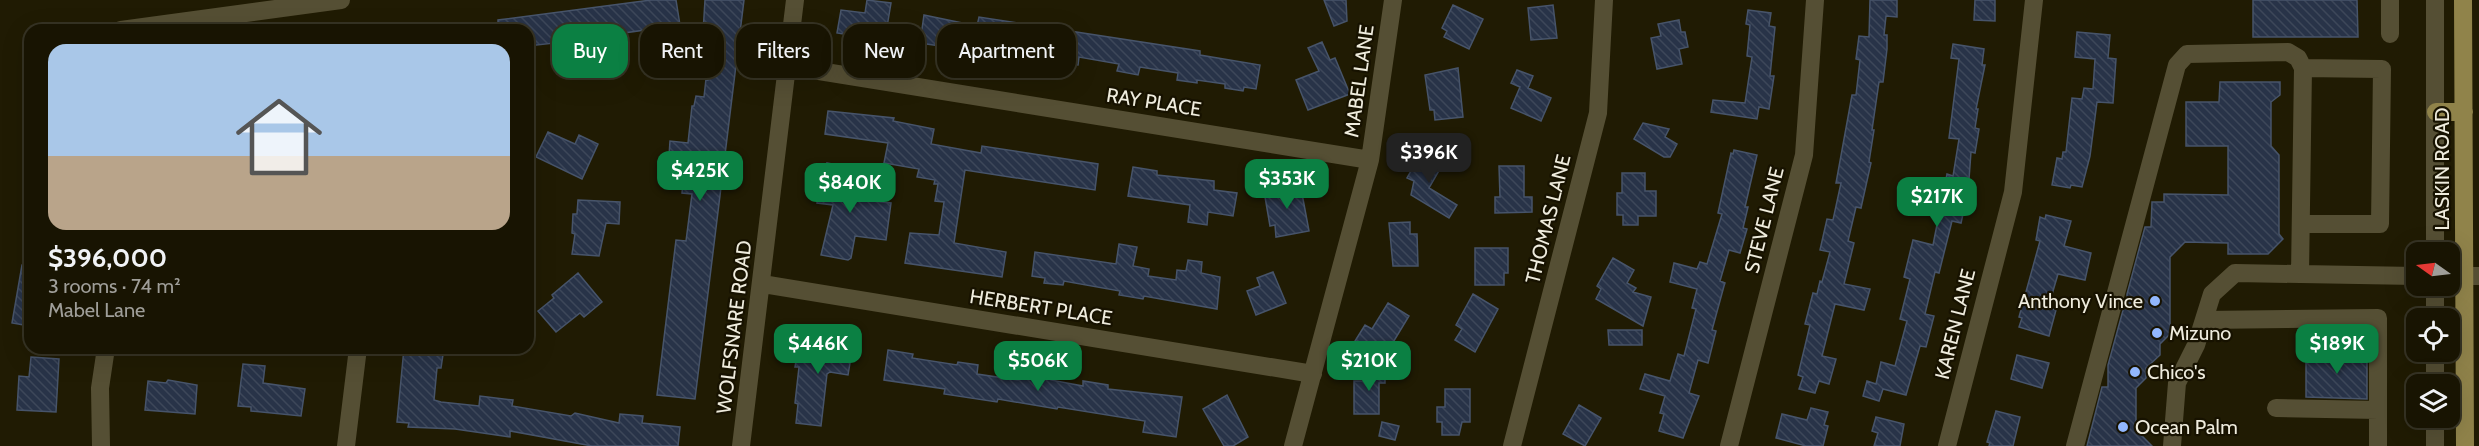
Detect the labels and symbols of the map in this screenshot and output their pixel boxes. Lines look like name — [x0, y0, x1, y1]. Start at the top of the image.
street label: MABEL LANE — [1339, 23, 1379, 139]
street label: RAY PLACE — [1105, 83, 1203, 121]
street label: LASKIN ROAD — [2430, 107, 2454, 231]
pin: $396K — [1387, 133, 1471, 184]
pin: $425K — [658, 151, 742, 202]
street label: THOMAS LANE — [1520, 152, 1576, 286]
pin: $353K — [1245, 159, 1329, 210]
pin: $840K — [808, 163, 892, 214]
street label: STEVE LANE — [1739, 164, 1789, 276]
pin: $217K — [1895, 177, 1979, 228]
street label: WOLFSNARE ROAD — [711, 239, 757, 415]
north arrow — [2406, 242, 2460, 296]
street label: KAREN LANE — [1930, 266, 1980, 382]
street label: HERBERT PLACE — [968, 284, 1114, 330]
place label: Anthony Vince — [2018, 289, 2143, 313]
marker: Anthony Vince — [2148, 294, 2162, 308]
place label: Mizuno — [2169, 321, 2231, 345]
pin: $446K — [776, 324, 860, 375]
pin: $189K — [2295, 324, 2379, 375]
marker: Mizuno — [2150, 326, 2164, 340]
pin: $506K — [996, 341, 1080, 392]
pin: $210K — [1327, 341, 1411, 392]
place label: Chico's — [2147, 360, 2205, 384]
marker: Chico's — [2128, 365, 2142, 379]
place label: Ocean Palm — [2135, 415, 2238, 439]
marker: Ocean Palm — [2116, 420, 2130, 434]

